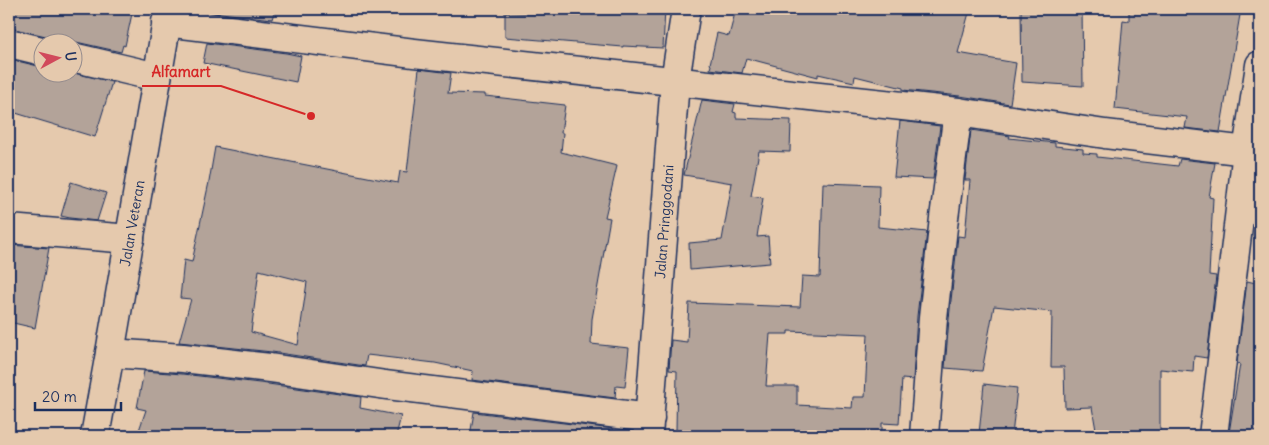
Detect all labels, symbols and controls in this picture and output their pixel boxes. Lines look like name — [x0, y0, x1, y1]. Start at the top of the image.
north arrow — [32, 32, 82, 82]
text: U — [61, 51, 80, 62]
callout: Alfamart — [142, 56, 221, 86]
text: Alfamart — [151, 62, 212, 81]
street label: Jalan Pringgodani — [651, 164, 678, 279]
street label: Jalan Veteran — [116, 179, 149, 268]
scale bar — [35, 380, 121, 412]
text: 20 m — [42, 387, 77, 406]

